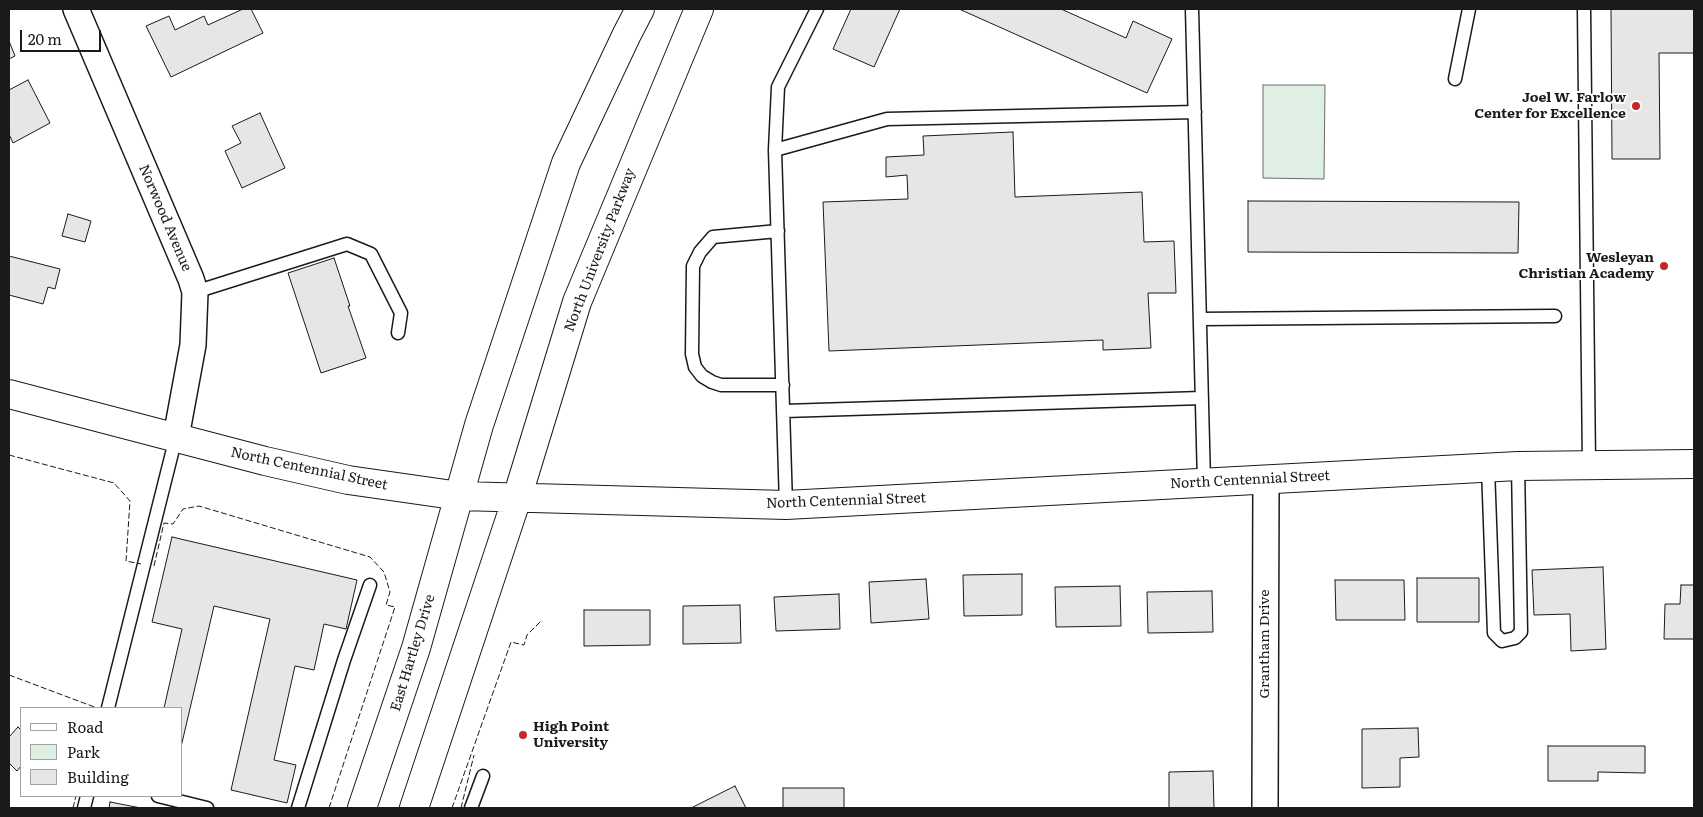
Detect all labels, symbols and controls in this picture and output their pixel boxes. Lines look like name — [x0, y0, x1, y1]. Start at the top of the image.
scale bar — [22, 20, 104, 52]
text: 20 m — [28, 27, 62, 50]
place label: Joel W. Farlow Center for Excellence — [1474, 90, 1626, 122]
marker: Joel W. Farlow Center for Excellence — [1630, 100, 1642, 112]
street label: Norwood Avenue — [135, 162, 195, 274]
street label: North University Parkway — [561, 166, 639, 334]
place label: Wesleyan Christian Academy — [1518, 250, 1654, 282]
marker: Wesleyan Christian Academy — [1658, 260, 1670, 272]
street label: North Centennial Street — [229, 444, 389, 494]
street label: North Centennial Street — [1170, 467, 1330, 493]
street label: North Centennial Street — [766, 490, 926, 512]
street label: Grantham Drive — [1257, 590, 1273, 698]
street label: East Hartley Drive — [387, 592, 439, 714]
legend — [20, 707, 182, 797]
text: Road — [67, 715, 103, 738]
place label: High Point University — [533, 719, 609, 752]
marker: High Point University — [517, 729, 529, 741]
text: Park — [67, 740, 100, 763]
text: Building — [67, 765, 129, 788]

